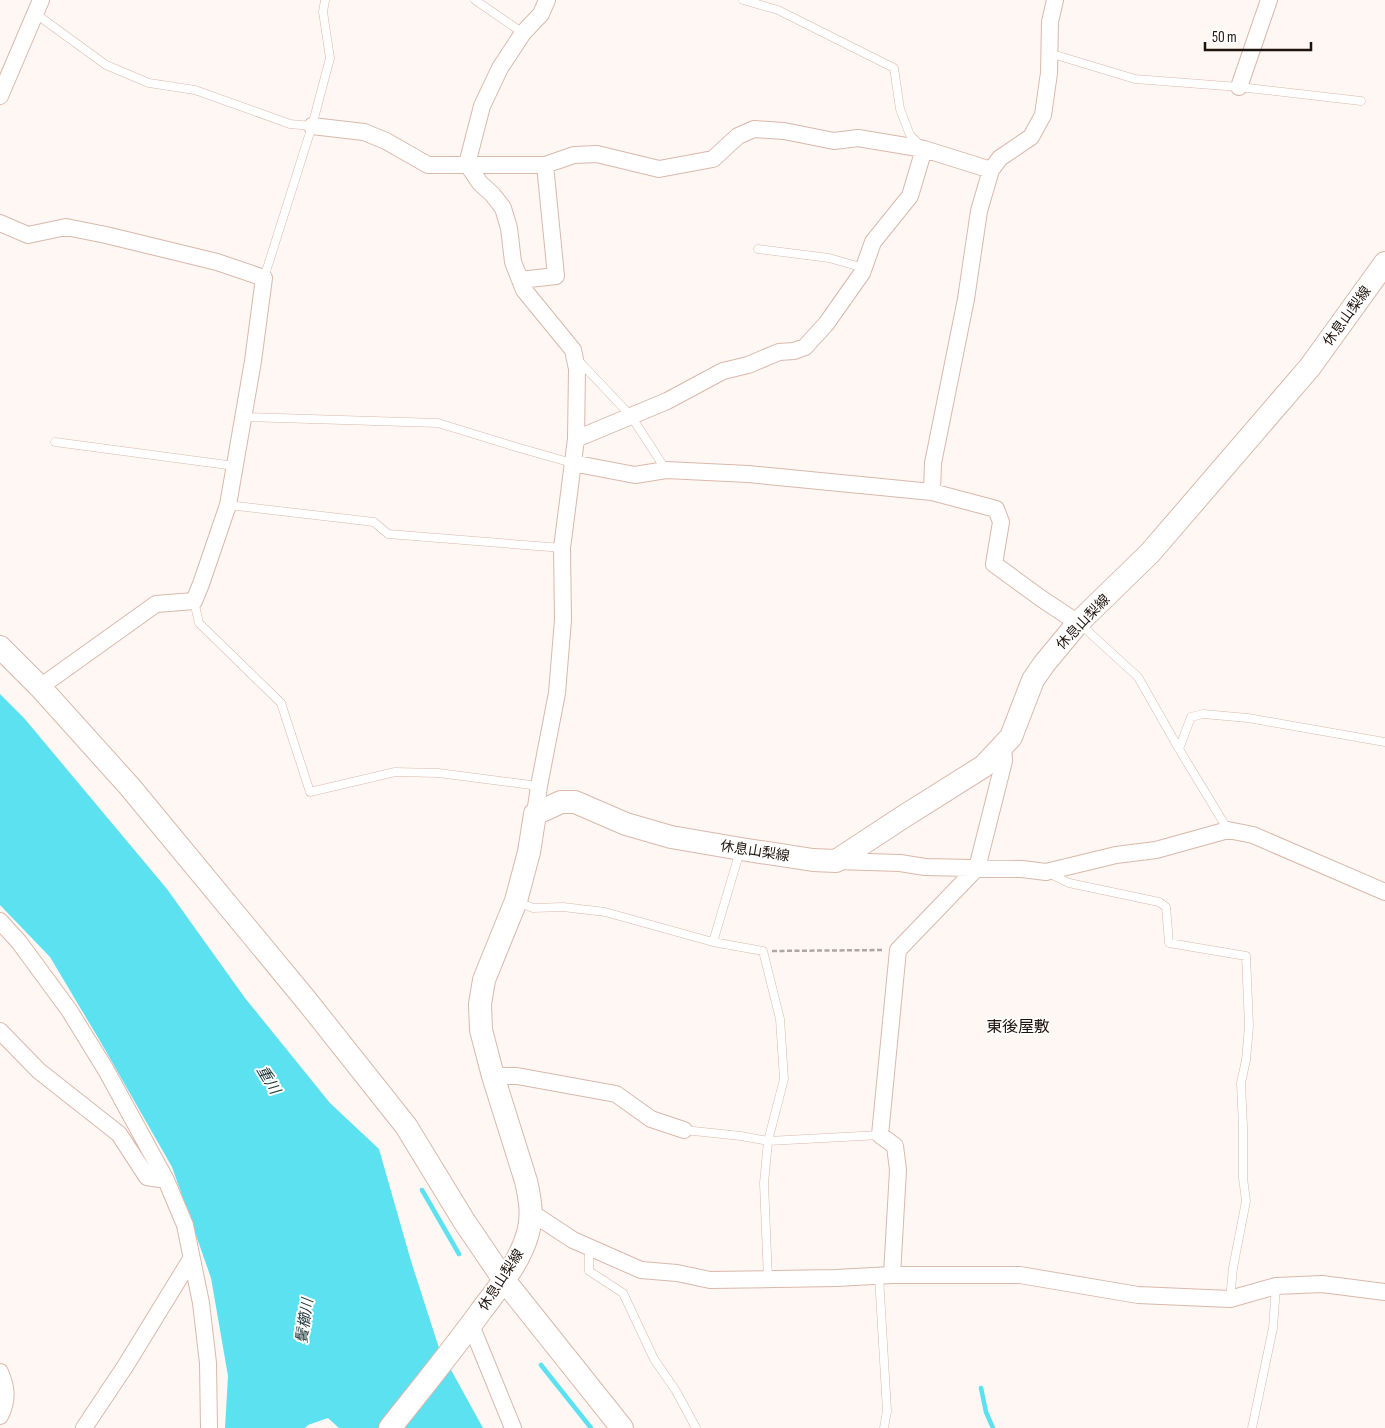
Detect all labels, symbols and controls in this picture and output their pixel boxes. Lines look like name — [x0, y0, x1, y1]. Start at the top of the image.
scale bar — [1205, 20, 1311, 52]
text: 50 m — [1212, 28, 1237, 47]
street label: 休息山梨線 — [1320, 283, 1374, 349]
street label: 休息山梨線 — [1053, 591, 1113, 653]
street label: 休息山梨線 — [719, 837, 791, 865]
district label: 東後屋敷 — [986, 1018, 1050, 1037]
water label: 重川 — [252, 1062, 285, 1099]
street label: 休息山梨線 — [475, 1246, 527, 1314]
water label: 鬢櫛川 — [292, 1295, 318, 1345]

